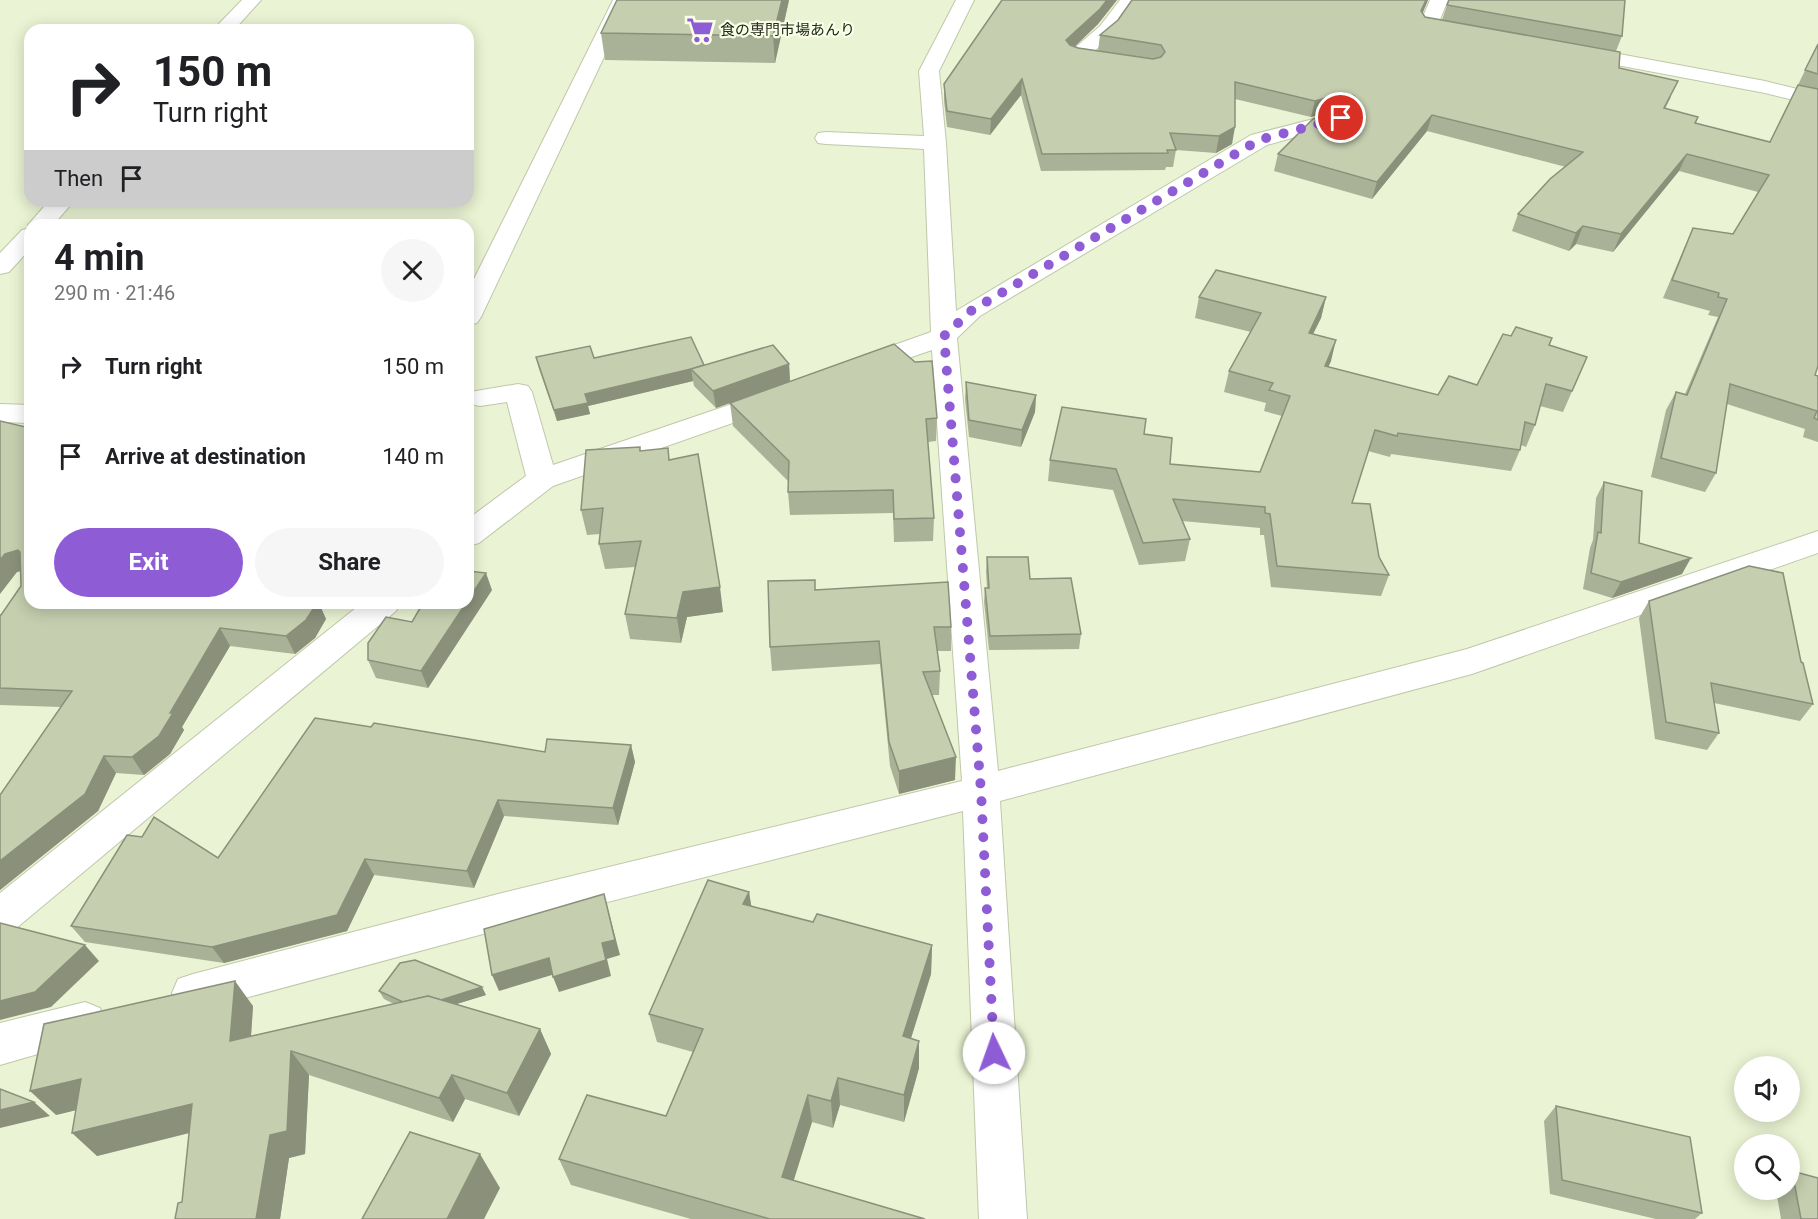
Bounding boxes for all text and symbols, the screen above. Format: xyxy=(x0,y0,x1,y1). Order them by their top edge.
supermarket icon: 食の専門市場あんり xyxy=(685,15,715,45)
place label: 食の専門市場あんり xyxy=(720,21,855,39)
text: 150 m xyxy=(153,47,272,96)
icon: right xyxy=(54,48,132,126)
pin xyxy=(1315,92,1366,143)
text: Turn right xyxy=(153,97,268,129)
icon: arrive xyxy=(1324,101,1357,134)
icon: arrive xyxy=(115,162,148,195)
text: Then xyxy=(54,166,103,191)
text: 4 min xyxy=(54,237,145,279)
button: close xyxy=(381,239,444,302)
text: 290 m · 21:46 xyxy=(54,281,175,305)
icon: right xyxy=(54,350,87,383)
text: Turn right xyxy=(105,354,202,379)
text: 150 m xyxy=(382,354,444,379)
icon: arrive xyxy=(54,440,87,473)
text: Arrive at destination xyxy=(105,444,306,469)
text: 140 m xyxy=(382,444,444,469)
button: Exit xyxy=(54,528,243,597)
button: Share xyxy=(255,528,444,597)
position arrow xyxy=(962,1021,1026,1085)
map controls xyxy=(1734,1056,1800,1200)
button: sound xyxy=(1734,1056,1800,1122)
button: search xyxy=(1734,1134,1800,1200)

